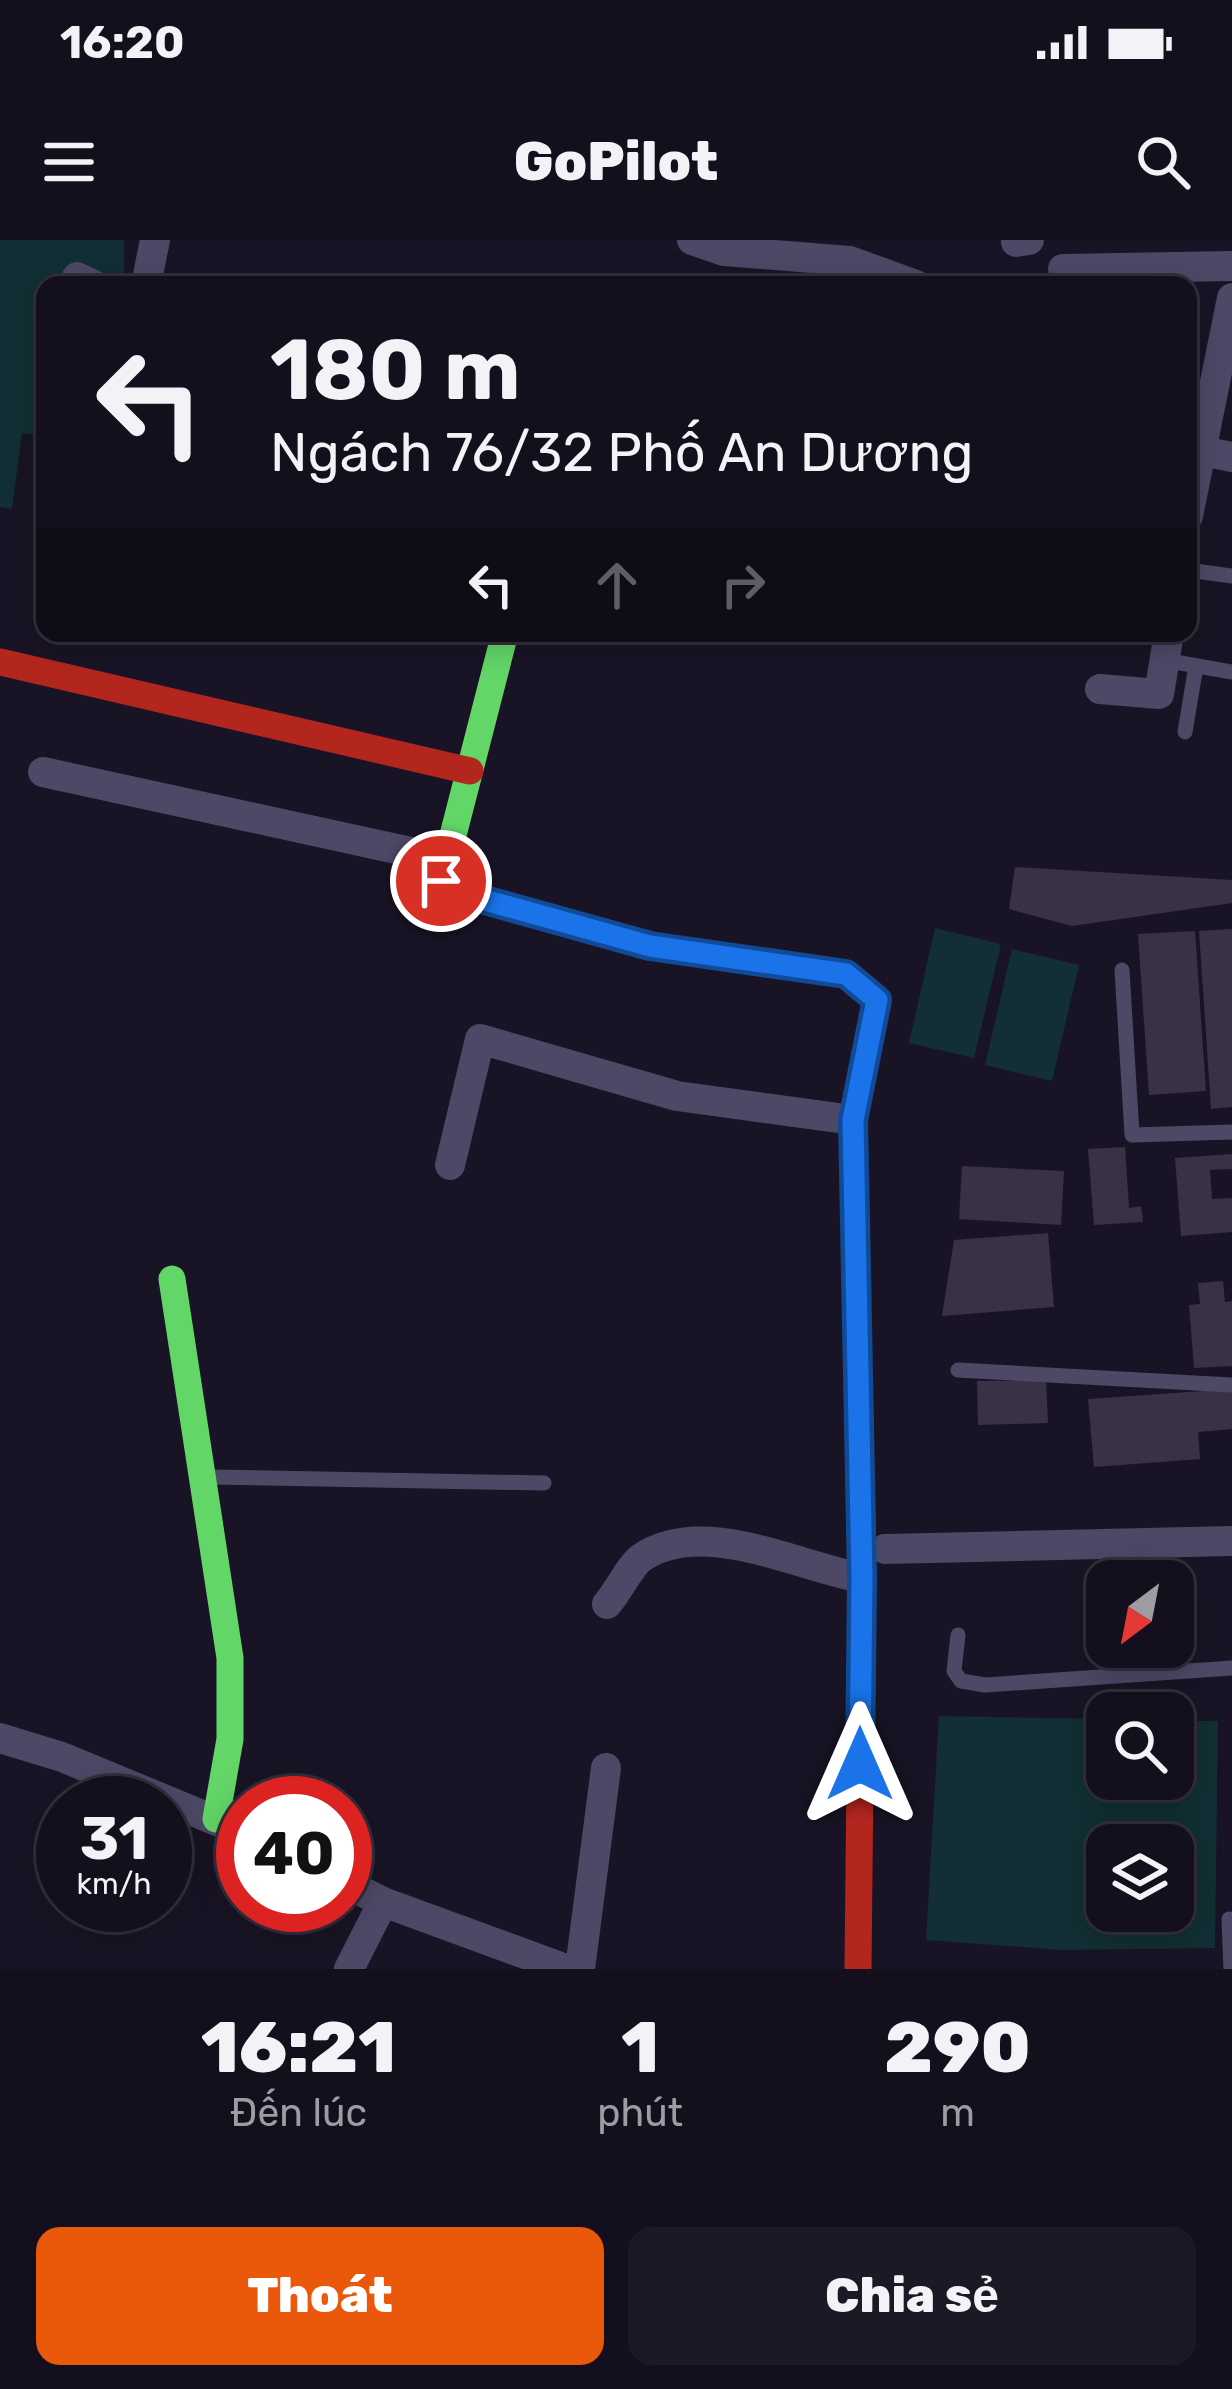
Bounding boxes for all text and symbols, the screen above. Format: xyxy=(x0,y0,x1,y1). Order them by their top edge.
text: 16:20 xyxy=(60,16,185,69)
icon: menu xyxy=(36,129,102,195)
icon: search xyxy=(1130,129,1196,195)
text: GoPilot xyxy=(514,130,718,194)
text: 180 m xyxy=(270,320,521,420)
icon: left xyxy=(72,324,228,480)
text: Ngách 76/32 Phố An Dương xyxy=(270,421,974,485)
icon: left xyxy=(458,552,524,618)
icon: ahead xyxy=(584,552,650,618)
icon: right xyxy=(710,552,776,618)
pin xyxy=(390,830,492,932)
icon: arrive xyxy=(408,848,474,914)
north arrow xyxy=(1086,1560,1194,1668)
map controls xyxy=(1086,1560,1194,1932)
button: search xyxy=(1086,1692,1194,1800)
position arrow xyxy=(797,1701,923,1827)
speed limit sign: 40 xyxy=(216,1776,372,1932)
text: 31 xyxy=(80,1803,148,1874)
button: layers xyxy=(1086,1824,1194,1932)
text: km/h xyxy=(77,1866,151,1902)
text: 16:21 xyxy=(201,2005,396,2090)
text: 1 xyxy=(621,2005,659,2090)
text: 290 xyxy=(884,2005,1031,2090)
text: Đến lúc xyxy=(230,2090,367,2136)
text: phút xyxy=(597,2090,683,2136)
text: m xyxy=(940,2090,975,2136)
button: Thoát xyxy=(36,2227,604,2365)
button: Chia sẻ xyxy=(628,2227,1196,2365)

